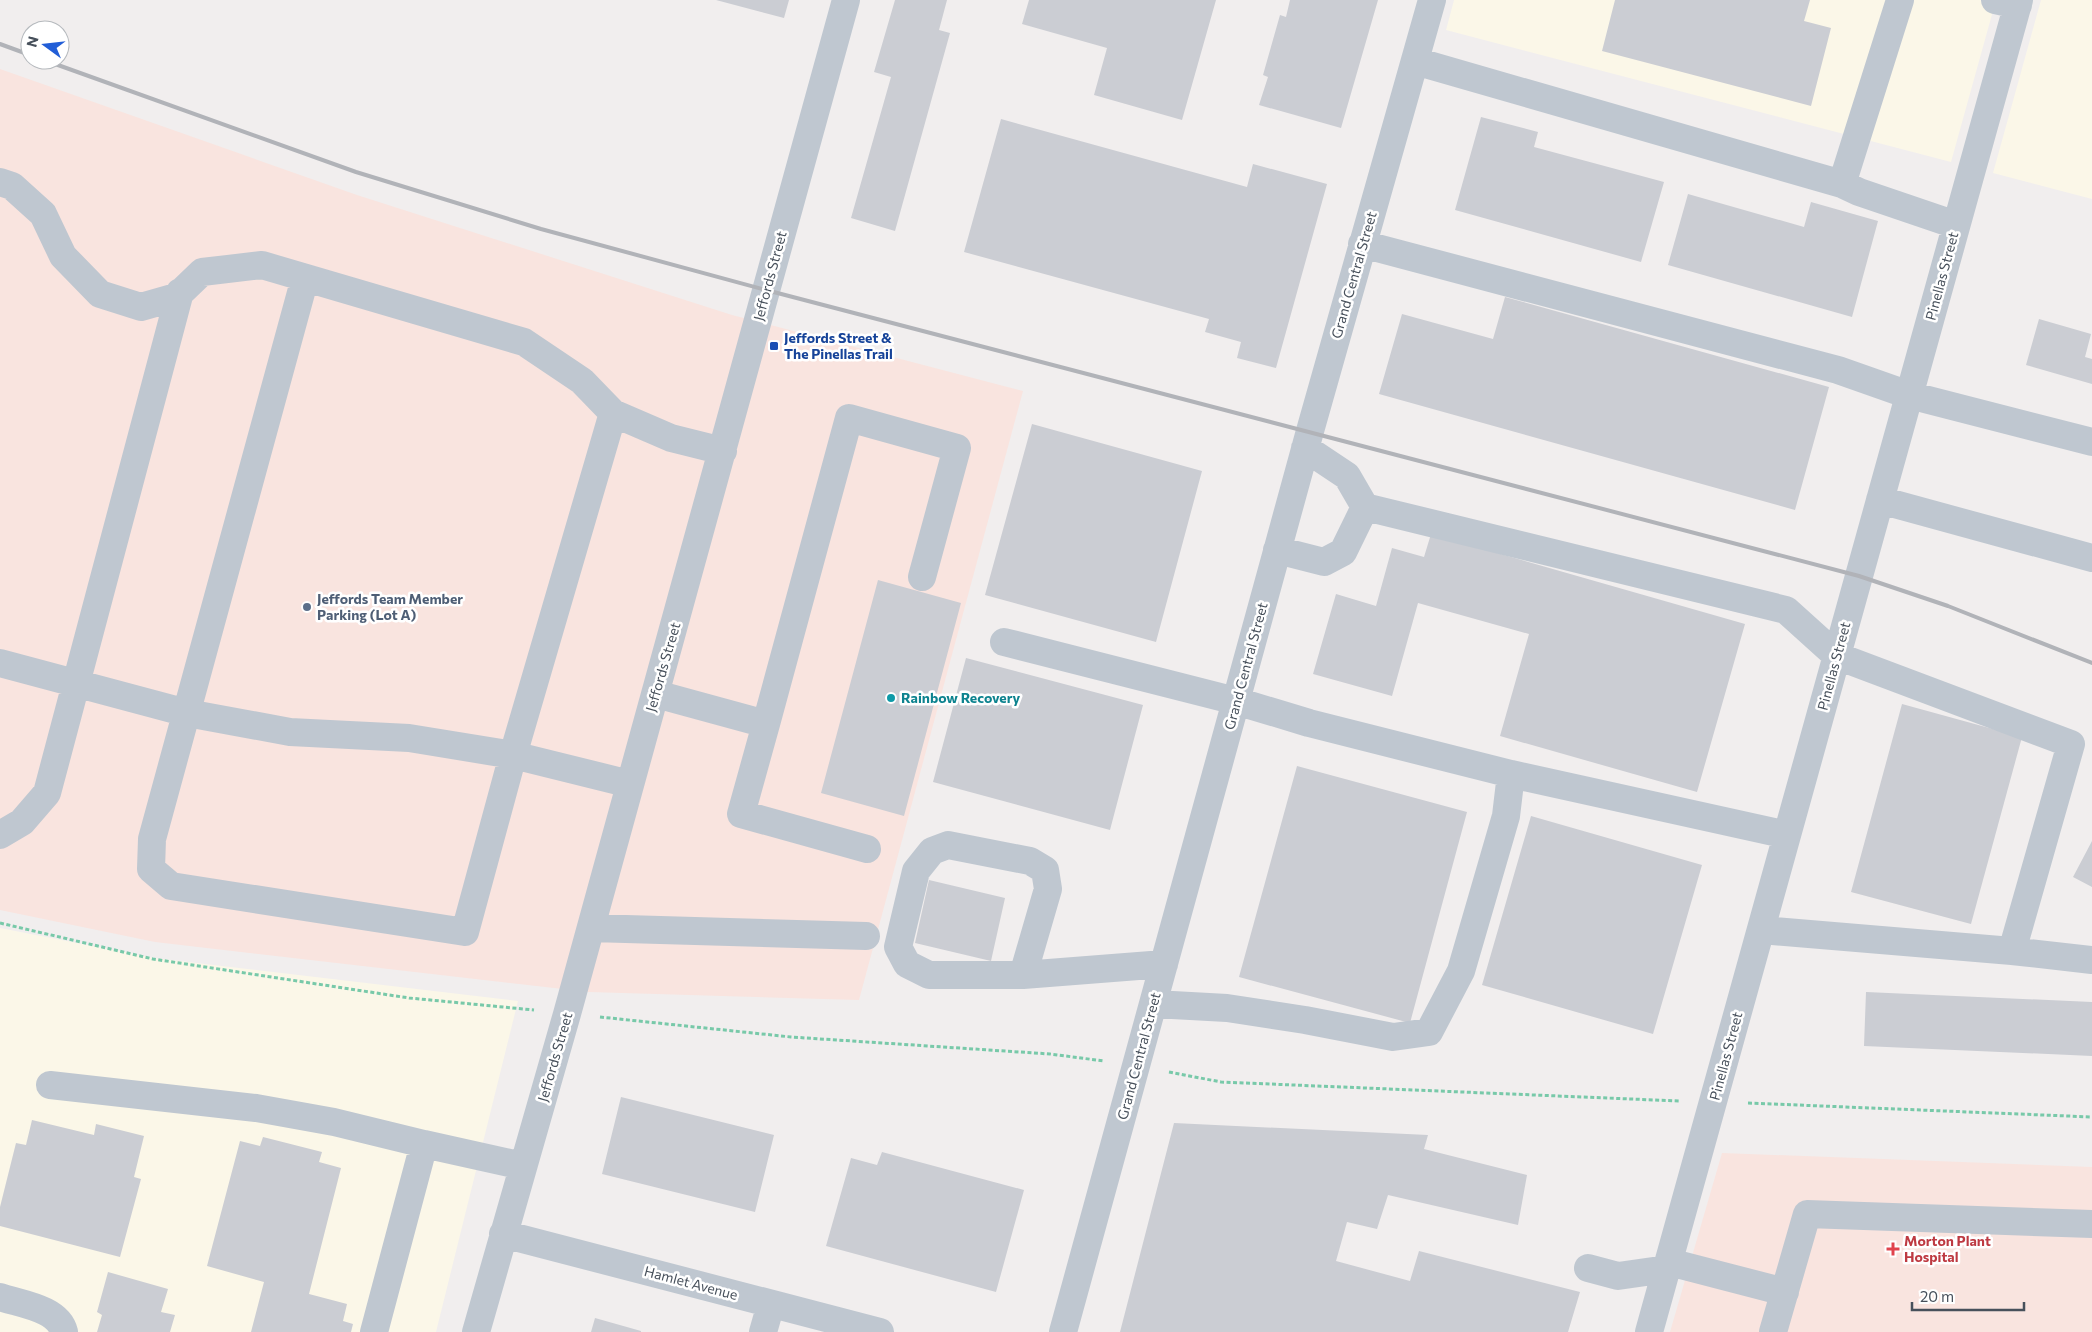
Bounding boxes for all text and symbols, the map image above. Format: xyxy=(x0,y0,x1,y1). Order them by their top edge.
north arrow xyxy=(20,20,70,70)
text: N xyxy=(22,34,42,49)
street label: Grand Central Street xyxy=(1327,209,1380,340)
street label: Jeffords Street xyxy=(749,229,790,323)
street label: Pinellas Street xyxy=(1922,230,1962,322)
place label: Jeffords Street & The Pinellas Trail xyxy=(784,329,893,362)
marker: Jeffords Street & The Pinellas Trail xyxy=(768,340,780,352)
place label: Jeffords Team Member Parking (Lot A) xyxy=(317,590,463,623)
street label: Grand Central Street xyxy=(1220,600,1271,731)
marker: Jeffords Team Member Parking (Lot A) xyxy=(301,601,313,613)
street label: Jeffords Street xyxy=(642,620,683,714)
street label: Pinellas Street xyxy=(1814,620,1854,712)
place label: Rainbow Recovery xyxy=(901,689,1020,706)
marker: Rainbow Recovery xyxy=(885,692,897,704)
street label: Grand Central Street xyxy=(1113,990,1164,1121)
street label: Jeffords Street xyxy=(534,1010,575,1104)
street label: Pinellas Street xyxy=(1706,1010,1746,1102)
place label: Morton Plant Hospital xyxy=(1904,1232,1991,1265)
marker: Morton Plant Hospital xyxy=(1886,1242,1900,1256)
street label: Hamlet Avenue xyxy=(643,1262,740,1303)
scale bar xyxy=(1912,1280,2024,1312)
text: 20 m xyxy=(1920,1287,1954,1305)

